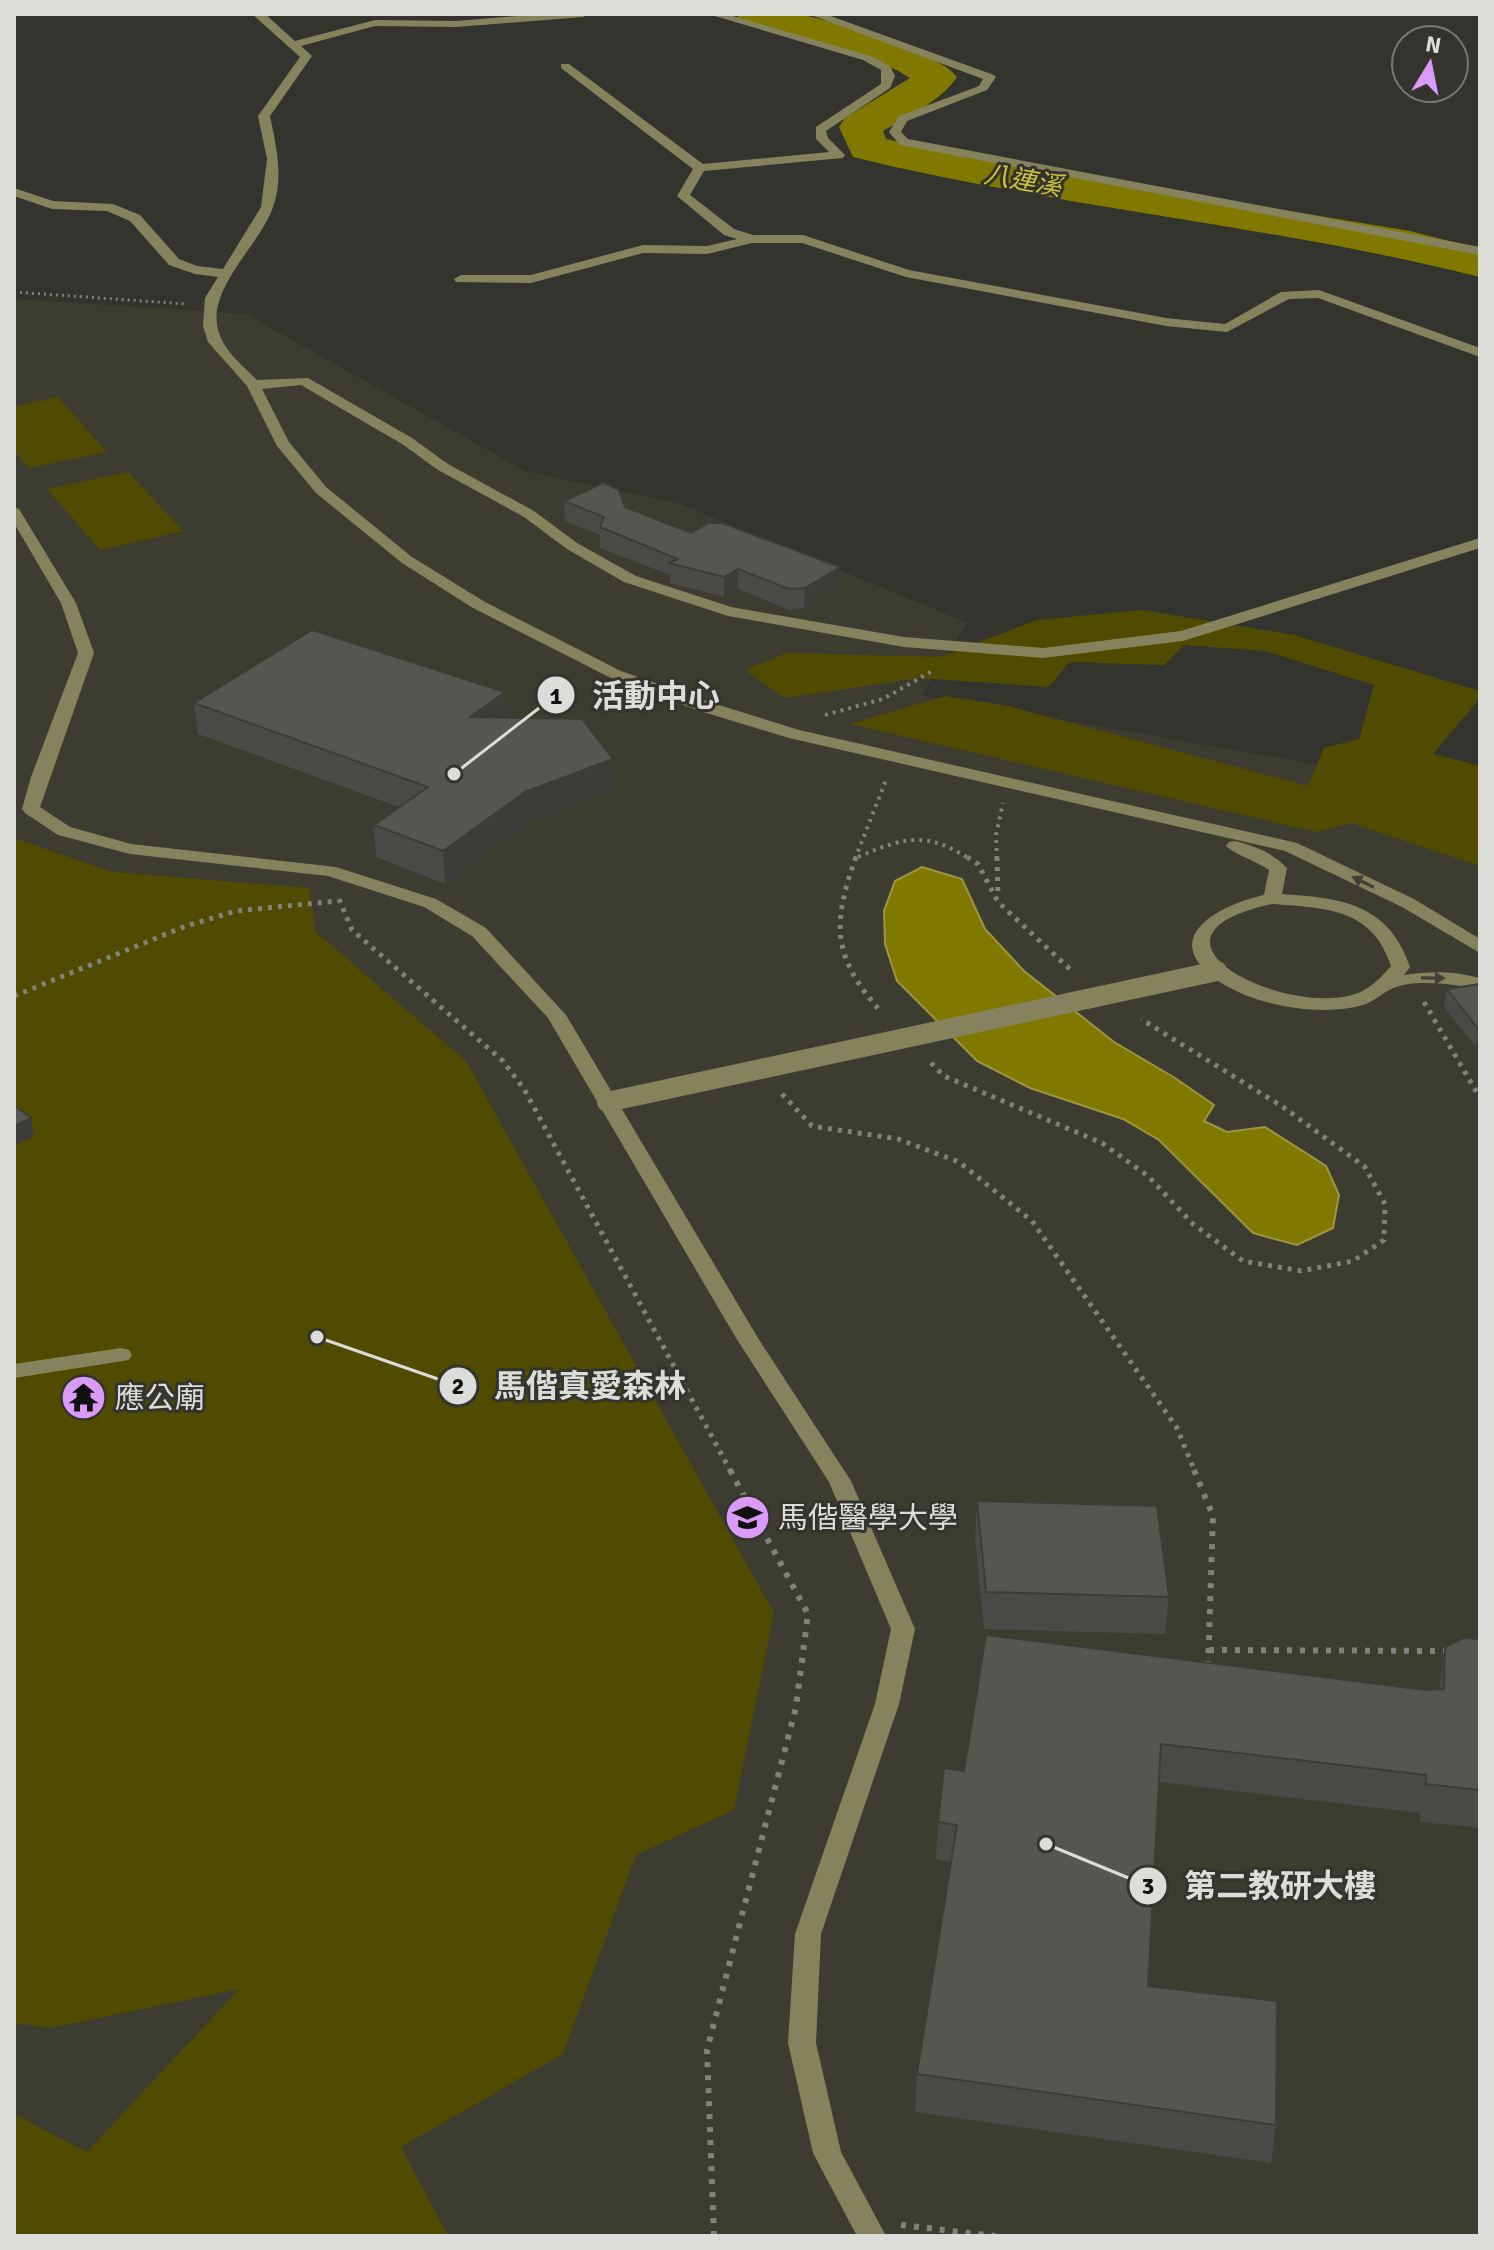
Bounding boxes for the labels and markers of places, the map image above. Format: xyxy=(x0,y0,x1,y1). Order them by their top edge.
callout: 活動中心 xyxy=(536,667,736,723)
callout: 馬偕真愛森林 xyxy=(438,1358,702,1414)
temple icon: 應公廟 xyxy=(60,1374,108,1422)
place label: 應公廟 xyxy=(115,1380,205,1417)
school or university icon: 馬偕醫學大學 xyxy=(723,1494,771,1542)
place label: 馬偕醫學大學 xyxy=(778,1500,958,1537)
callout: 第二教研大樓 xyxy=(1128,1858,1392,1914)

